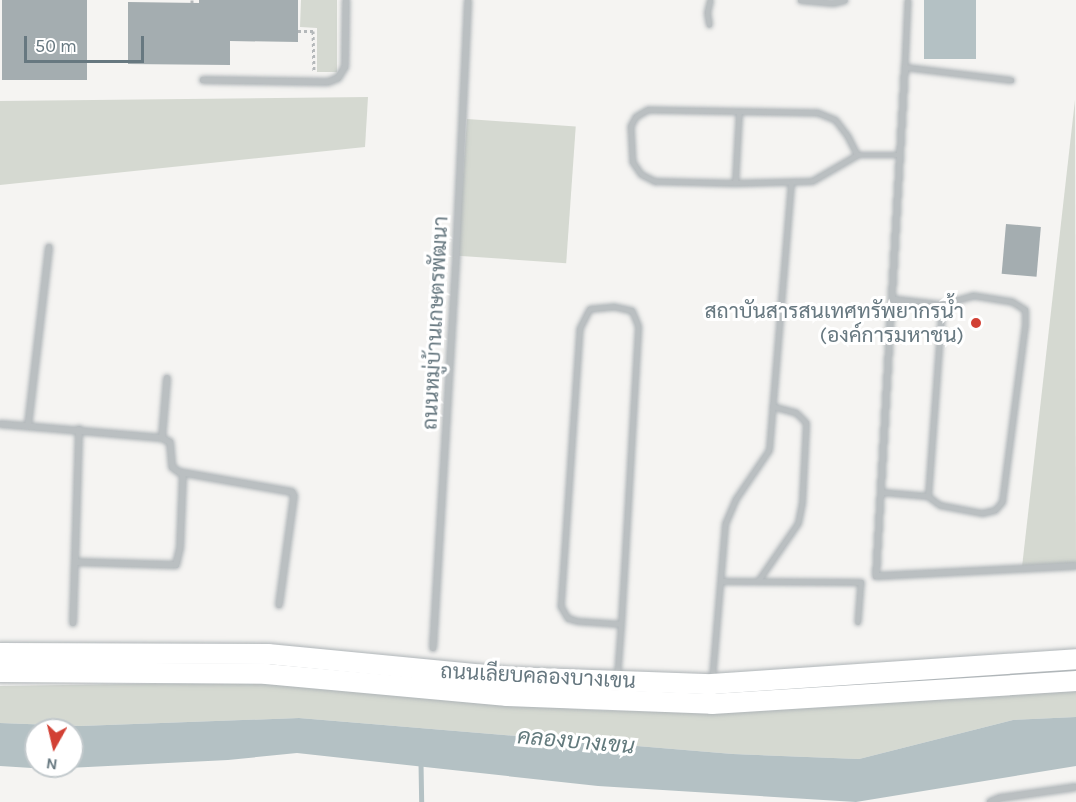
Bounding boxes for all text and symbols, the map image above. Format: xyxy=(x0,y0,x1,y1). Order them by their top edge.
scale bar xyxy=(27,24,147,62)
text: 50 m xyxy=(35,35,77,57)
street label: ถนนหมู่บ้านเกษตรพัฒนา xyxy=(417,215,453,431)
place label: สถาบันสารสนเทศทรัพยากรน้ำ (องค์การมหาชน) xyxy=(704,298,964,348)
marker: สถาบันสารสนเทศทรัพยากรน้ำ (องค์การมหาชน) xyxy=(969,316,983,330)
street label: ถนนเลียบคลองบางเขน xyxy=(440,658,636,694)
north arrow xyxy=(24,718,84,778)
water label: คลองบางเขน xyxy=(516,724,636,760)
text: N xyxy=(45,754,59,775)

